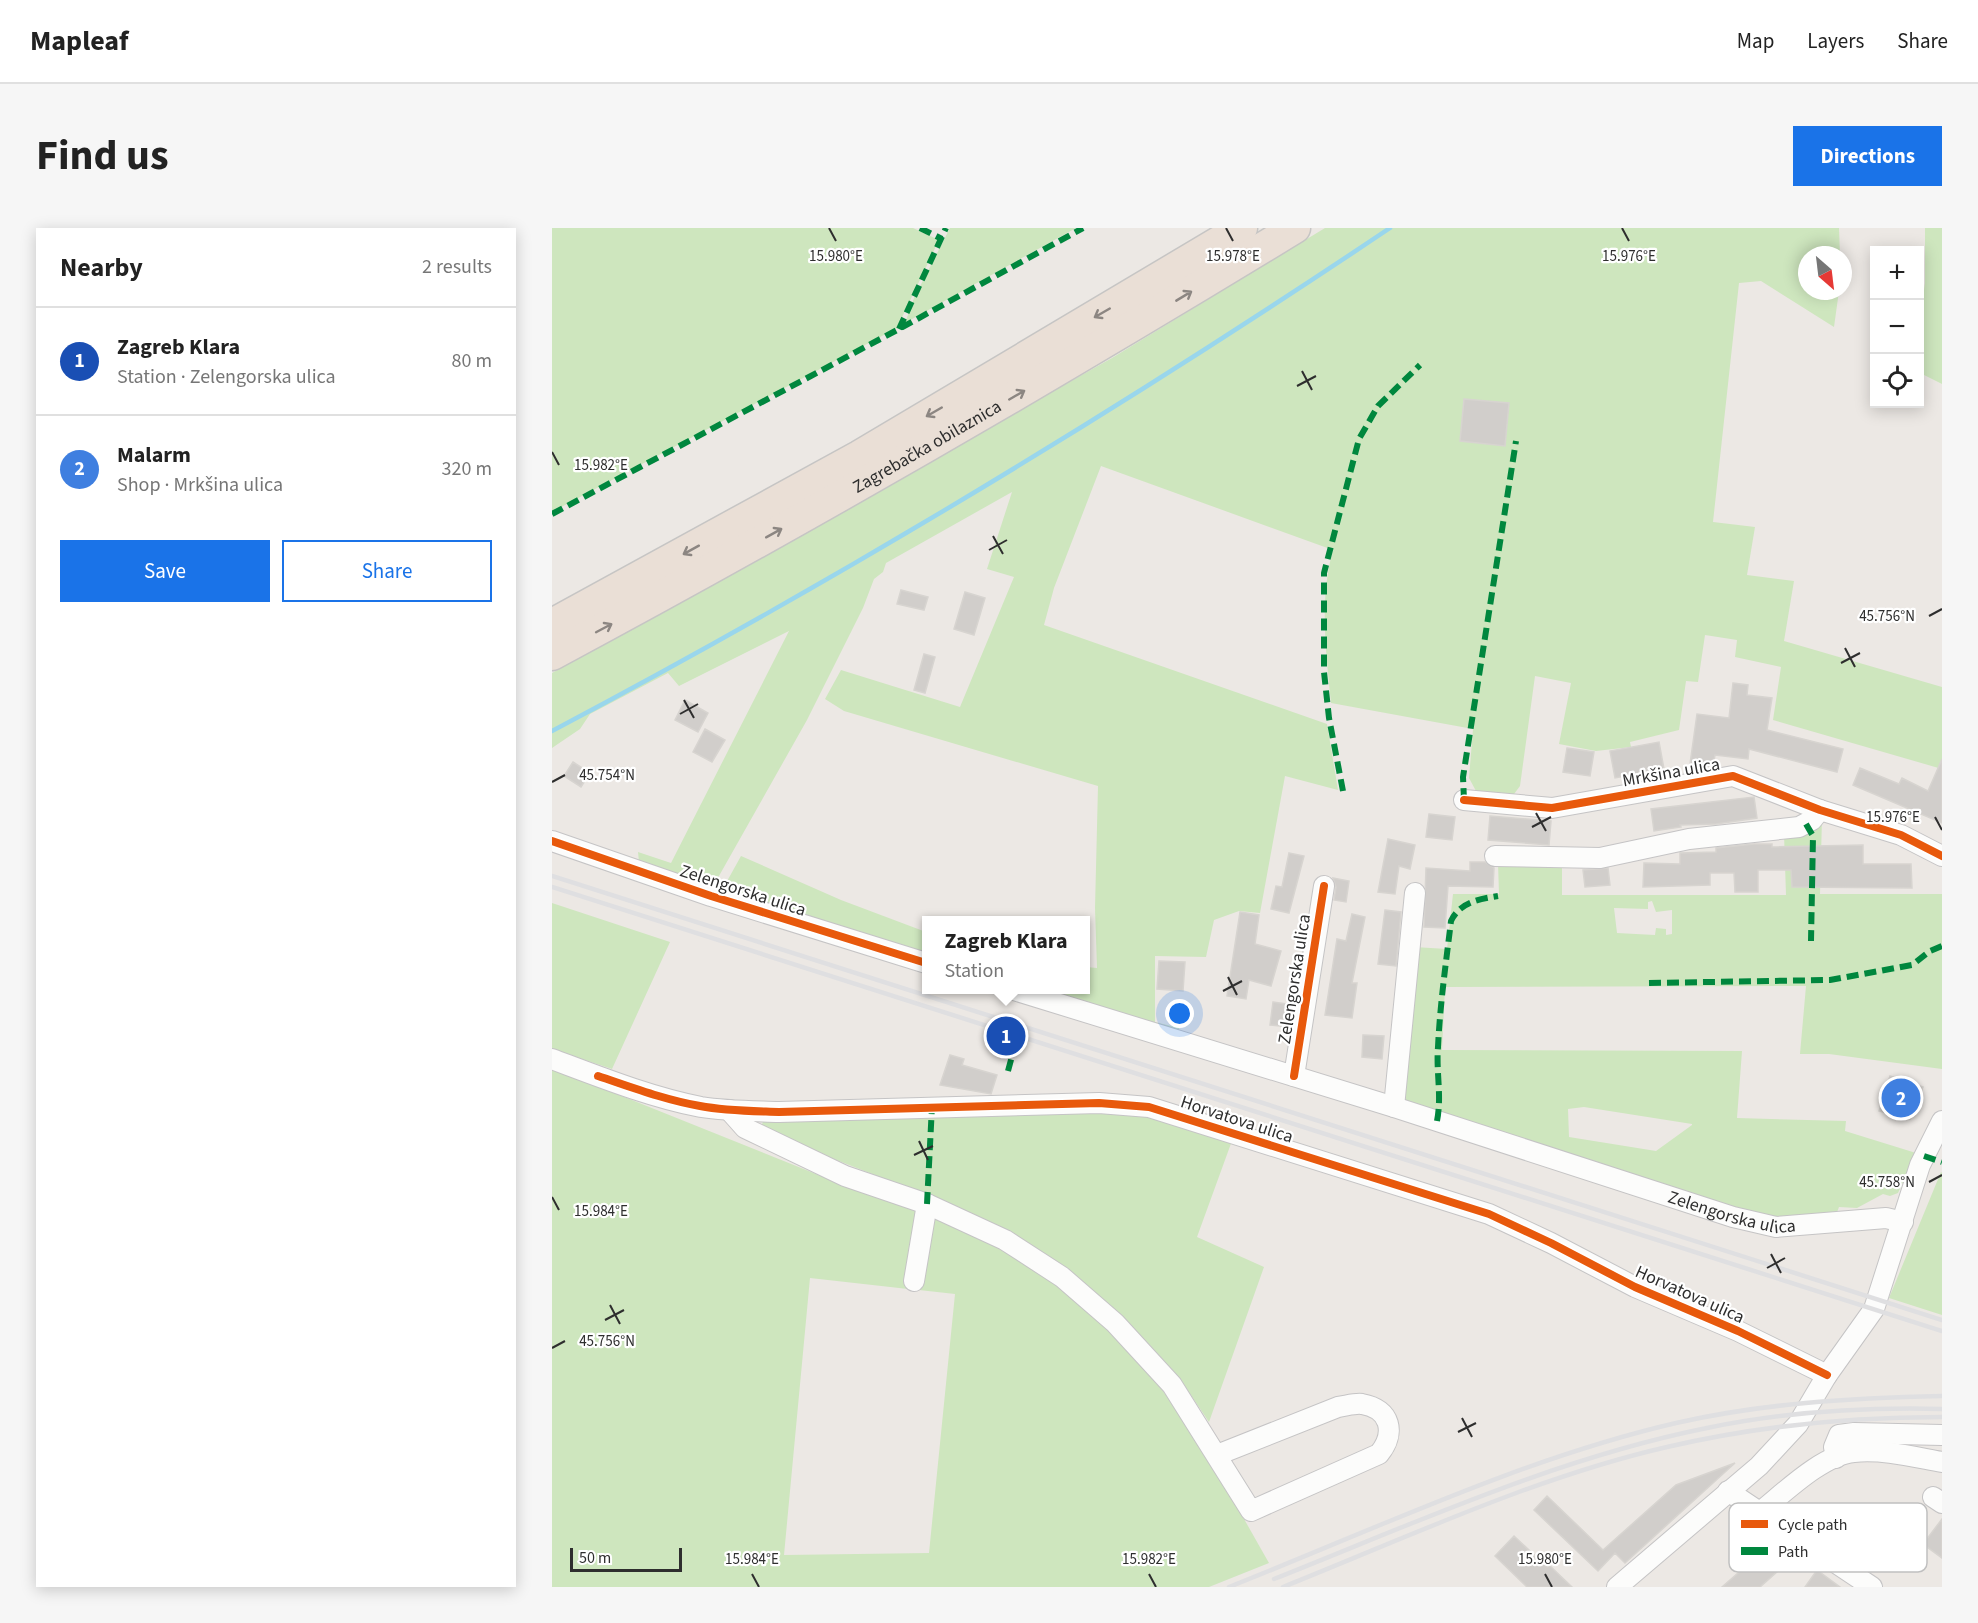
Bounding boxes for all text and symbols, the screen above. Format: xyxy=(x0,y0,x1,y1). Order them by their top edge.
text: Mapleaf xyxy=(30,21,129,61)
text: Map xyxy=(1737,26,1774,56)
text: Layers xyxy=(1807,26,1864,56)
text: Share xyxy=(1897,26,1948,56)
text: Find us xyxy=(36,126,169,186)
button: Directions xyxy=(1793,126,1942,186)
text: 15.980°E xyxy=(809,246,863,267)
text: 15.978°E xyxy=(1206,246,1260,267)
text: 15.976°E xyxy=(1602,246,1656,267)
north arrow xyxy=(1798,246,1852,300)
map controls xyxy=(1870,246,1924,408)
button: + xyxy=(1870,246,1924,300)
text: Nearby xyxy=(60,249,143,286)
text: 2 results xyxy=(422,253,492,281)
one-way arrow xyxy=(1175,289,1192,301)
button: − xyxy=(1870,300,1924,354)
one-way arrow xyxy=(1094,307,1111,319)
text: Zagreb Klara xyxy=(117,331,240,363)
text: 1 xyxy=(74,347,85,375)
text: 80 m xyxy=(452,347,492,375)
button: locate xyxy=(1870,354,1924,408)
text: Station · Zelengorska ulica xyxy=(117,363,336,391)
one-way arrow xyxy=(1008,389,1025,401)
street label: Zagrebačka obilaznica xyxy=(848,394,1006,500)
one-way arrow xyxy=(926,406,943,418)
text: Malarm xyxy=(117,439,191,471)
text: 2 xyxy=(74,455,85,483)
text: 320 m xyxy=(442,455,492,483)
text: 15.982°E xyxy=(574,455,628,476)
text: Shop · Mrkšina ulica xyxy=(117,471,283,499)
one-way arrow xyxy=(765,527,782,539)
button: Save xyxy=(60,540,270,602)
button: Share xyxy=(282,540,492,602)
one-way arrow xyxy=(683,544,700,556)
text: 45.756°N xyxy=(1859,606,1915,627)
one-way arrow xyxy=(594,621,612,633)
street label: Mrkšina ulica xyxy=(1620,752,1722,793)
text: 45.754°N xyxy=(579,765,635,786)
text: 15.976°E xyxy=(1866,807,1920,828)
street label: Zelengorska ulica xyxy=(677,858,809,923)
street label: Zelengorska ulica xyxy=(1272,912,1317,1046)
popup xyxy=(922,916,1090,994)
text: Zagreb Klara xyxy=(944,925,1068,957)
text: Station xyxy=(944,957,1004,985)
your location xyxy=(1165,999,1194,1028)
pin: 1 xyxy=(986,1014,1026,1058)
pin: 2 xyxy=(1882,1076,1920,1120)
street label: Horvatova ulica xyxy=(1177,1089,1296,1149)
text: 45.758°N xyxy=(1859,1172,1915,1193)
street label: Zelengorska ulica xyxy=(1665,1185,1797,1240)
text: 15.984°E xyxy=(574,1201,628,1222)
street label: Horvatova ulica xyxy=(1631,1259,1748,1330)
text: 45.756°N xyxy=(579,1331,635,1352)
legend xyxy=(1729,1503,1927,1572)
text: Cycle path xyxy=(1778,1514,1847,1536)
text: Path xyxy=(1778,1541,1808,1563)
scale bar xyxy=(570,1545,682,1572)
text: 50 m xyxy=(579,1547,611,1569)
text: 15.984°E xyxy=(725,1549,779,1570)
text: 15.982°E xyxy=(1122,1549,1176,1570)
text: 15.980°E xyxy=(1518,1549,1572,1570)

